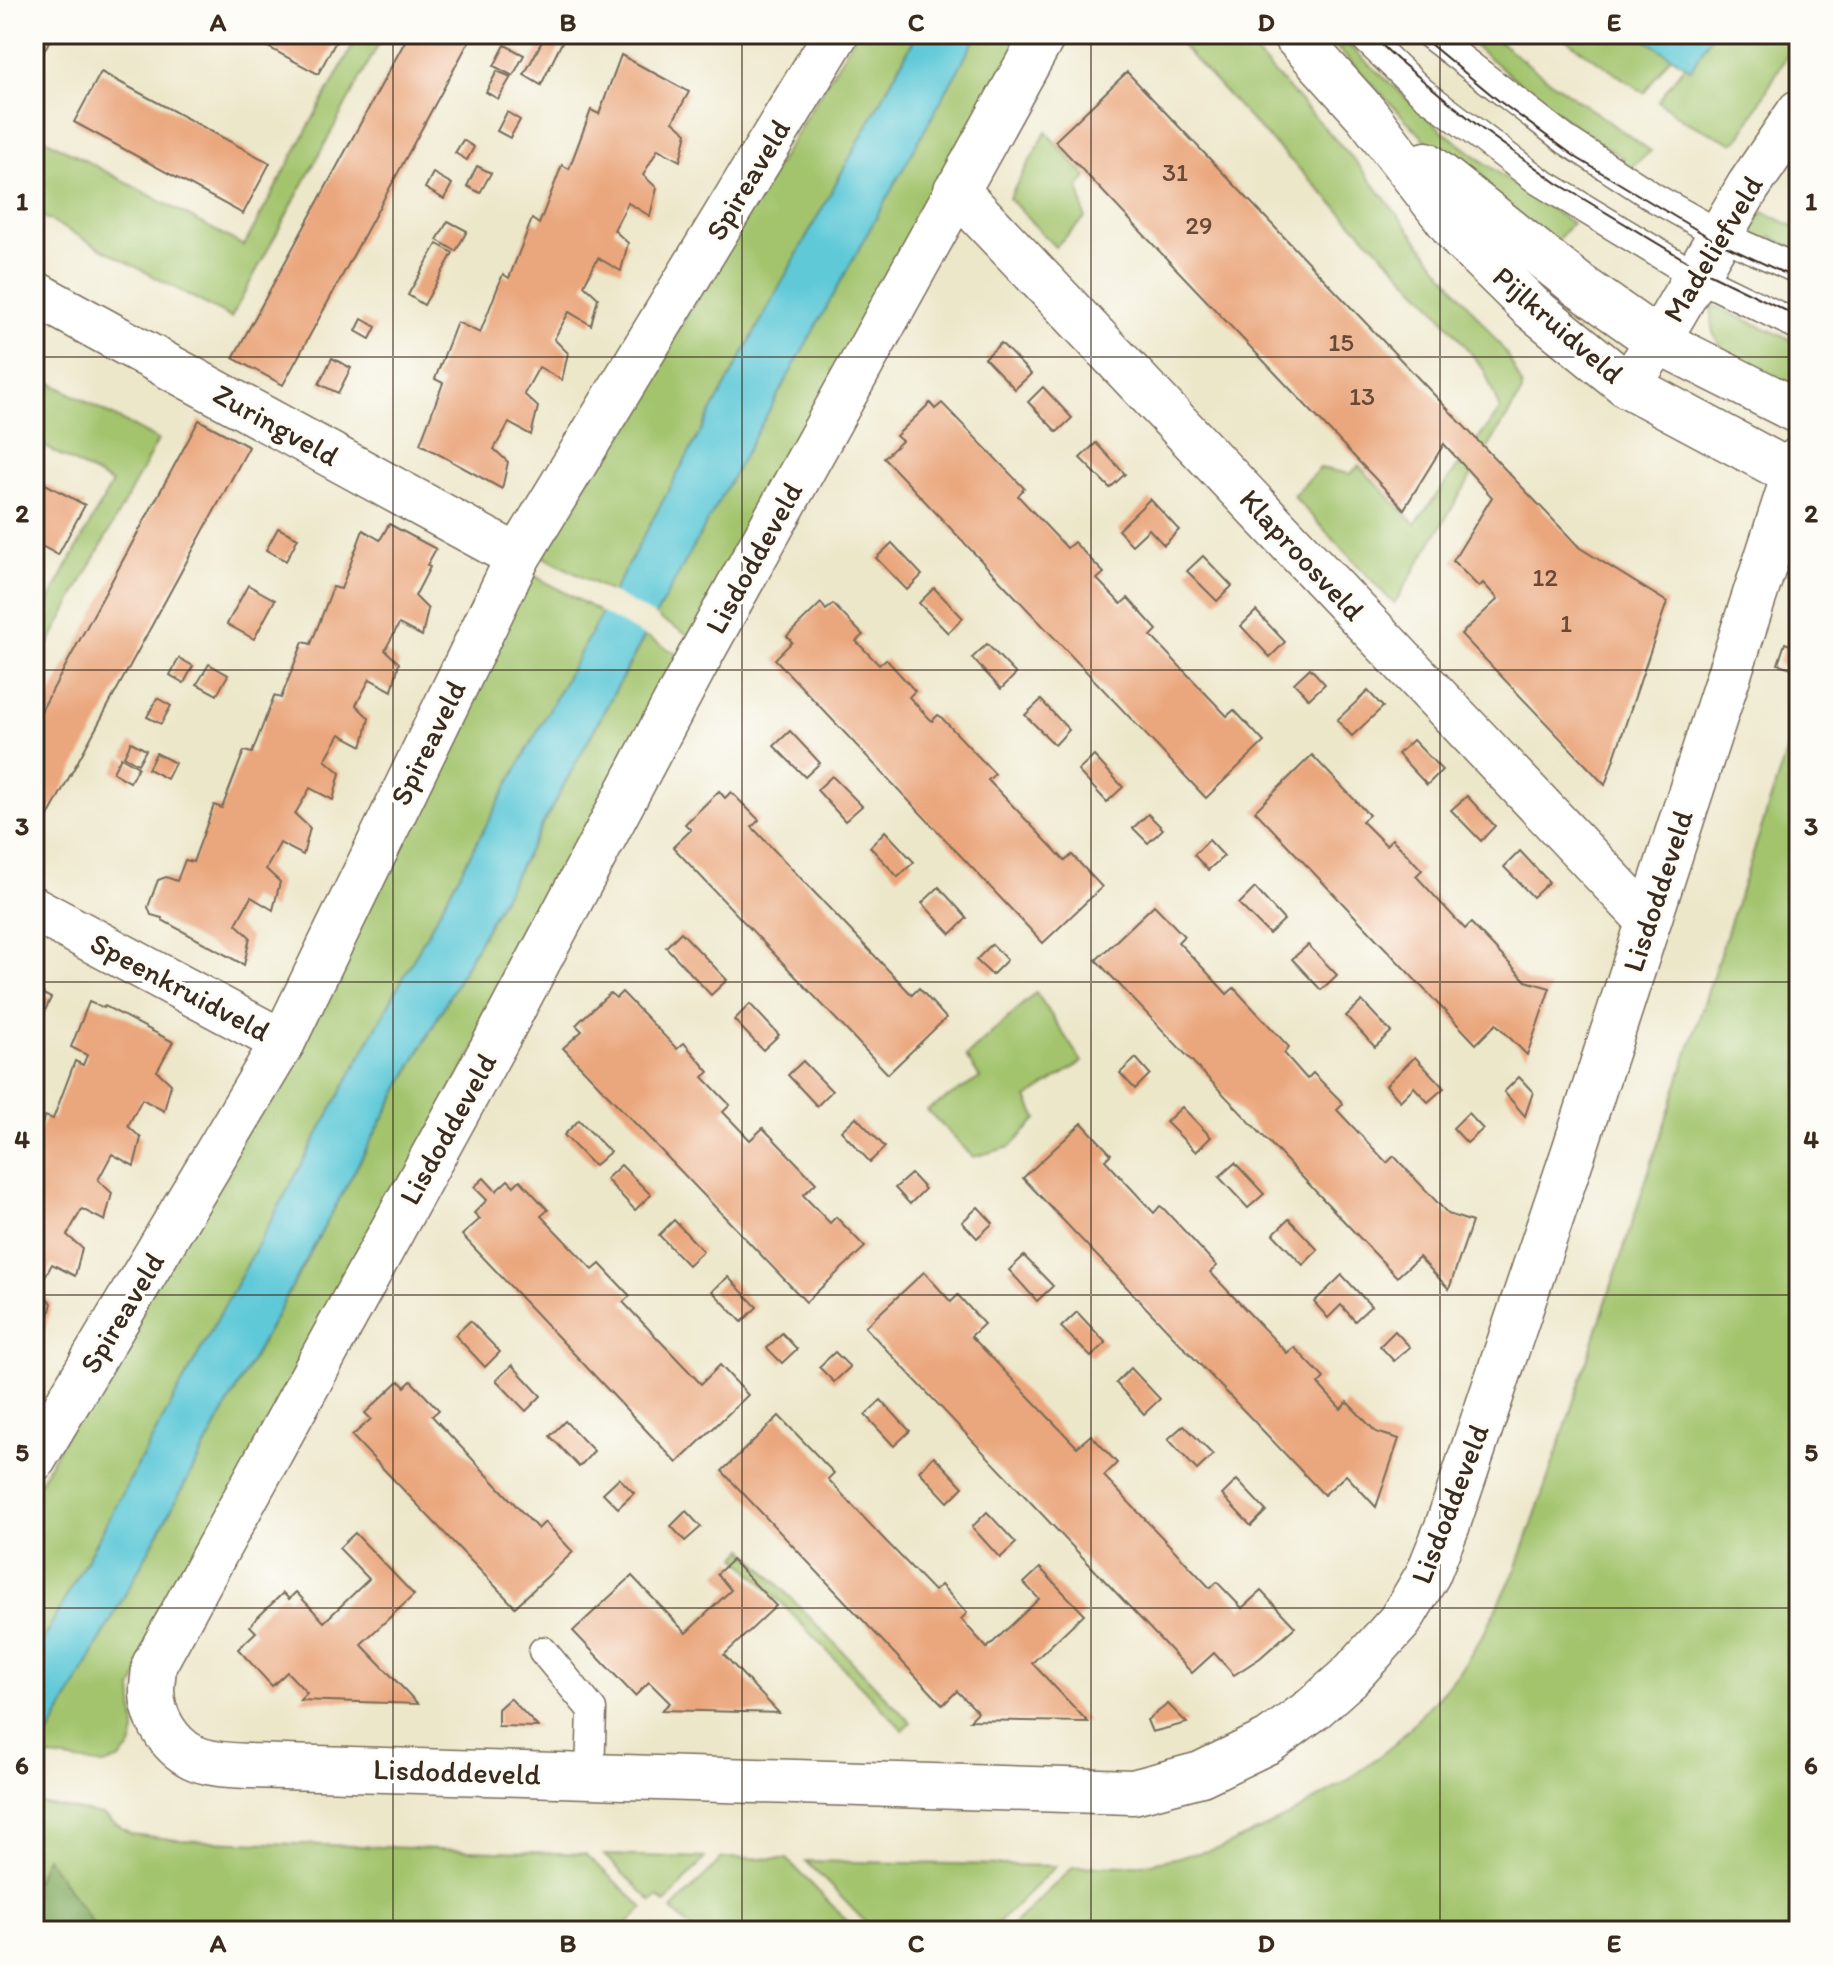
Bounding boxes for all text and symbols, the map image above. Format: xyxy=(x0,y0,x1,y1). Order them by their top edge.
text: A xyxy=(209,6,227,38)
text: B xyxy=(560,6,577,38)
text: C xyxy=(908,6,925,38)
text: D xyxy=(1257,6,1275,38)
text: E xyxy=(1607,6,1621,38)
street label: Spireaveld xyxy=(697,113,798,247)
house number: 31 xyxy=(1162,156,1188,188)
street label: Madeliefveld xyxy=(1654,169,1771,329)
text: 1 xyxy=(16,185,28,217)
text: 1 xyxy=(1805,185,1817,217)
house number: 29 xyxy=(1185,209,1213,241)
street label: Pijlkruidveld xyxy=(1485,258,1631,391)
house number: 15 xyxy=(1328,326,1354,358)
street label: Zuringveld xyxy=(207,375,345,474)
house number: 13 xyxy=(1349,380,1375,412)
street label: Lisdoddeveld xyxy=(697,475,811,640)
street label: Klaproosveld xyxy=(1232,481,1373,629)
text: 2 xyxy=(15,497,29,529)
text: 2 xyxy=(1804,497,1818,529)
house number: 12 xyxy=(1532,561,1558,593)
house number: 1 xyxy=(1560,607,1572,639)
street label: Spireaveld xyxy=(381,674,474,811)
street label: Lisdoddeveld xyxy=(1614,805,1701,976)
text: 3 xyxy=(15,810,29,842)
text: 3 xyxy=(1804,810,1818,842)
street label: Speenkruidveld xyxy=(84,924,276,1049)
street label: Lisdoddeveld xyxy=(391,1046,505,1211)
text: 4 xyxy=(14,1123,30,1155)
text: 4 xyxy=(1803,1123,1819,1155)
street label: Spireaveld xyxy=(71,1246,172,1380)
street label: Lisdoddeveld xyxy=(1402,1418,1497,1589)
text: 5 xyxy=(15,1436,29,1468)
text: 5 xyxy=(1804,1436,1818,1468)
text: 6 xyxy=(15,1749,29,1781)
text: 6 xyxy=(1804,1749,1818,1781)
street label: Lisdoddeveld xyxy=(372,1750,542,1793)
text: A xyxy=(209,1927,227,1959)
text: B xyxy=(560,1927,577,1959)
text: C xyxy=(908,1927,925,1959)
text: D xyxy=(1257,1927,1275,1959)
text: E xyxy=(1607,1927,1621,1959)

